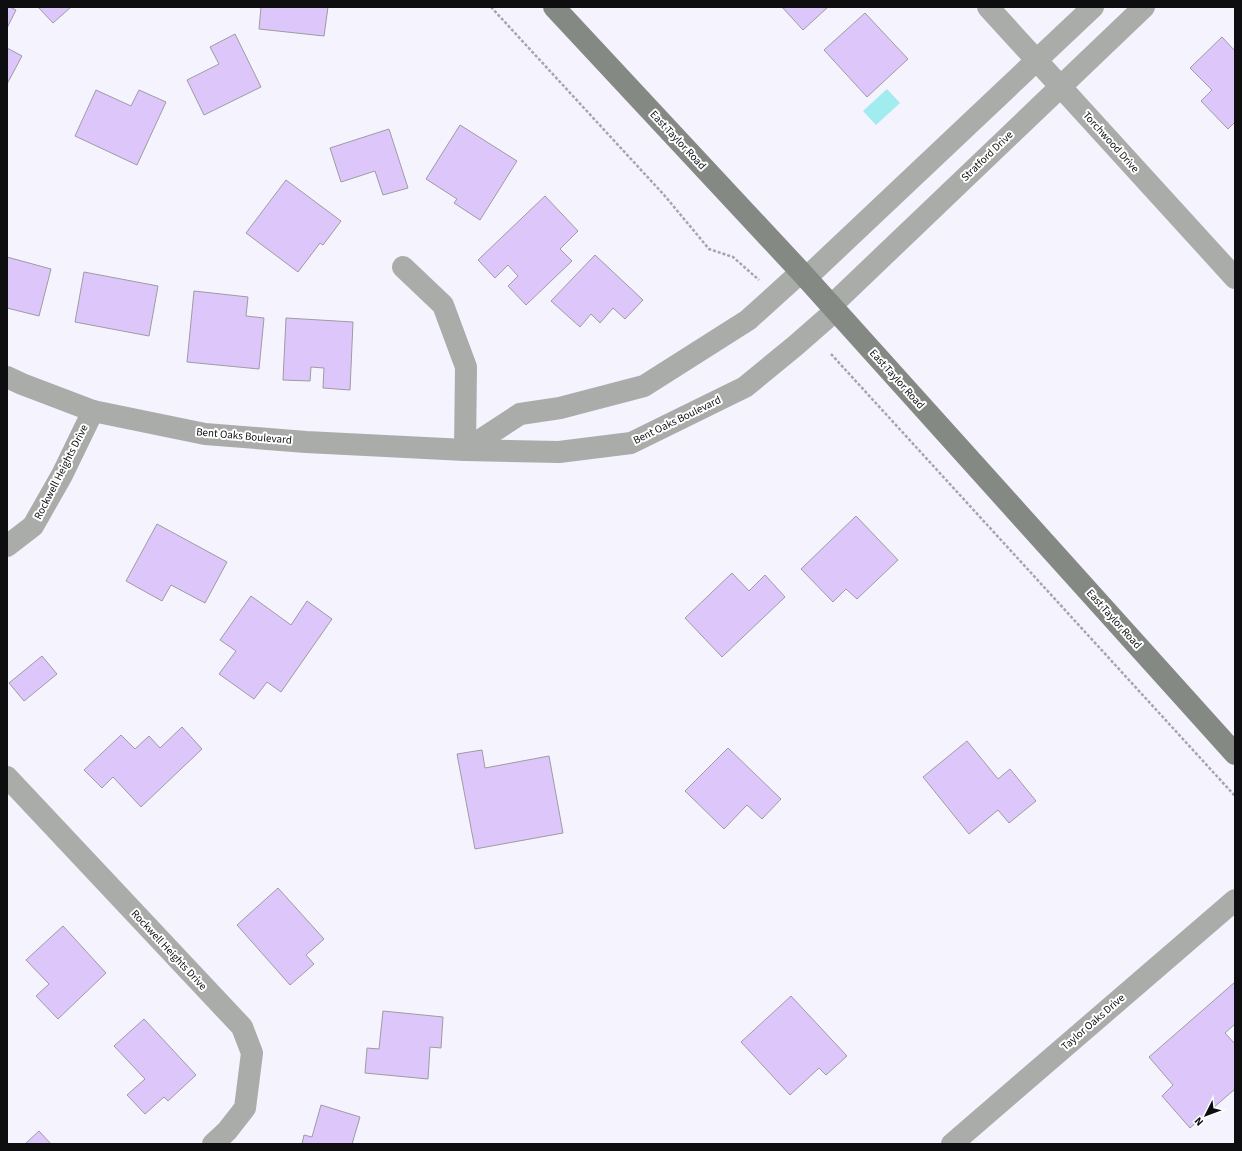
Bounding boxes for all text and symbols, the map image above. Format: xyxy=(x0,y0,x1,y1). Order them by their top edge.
street label: East Taylor Road xyxy=(647,107,709,173)
street label: Torchwood Drive xyxy=(1079,108,1143,176)
street label: Stratford Drive xyxy=(958,127,1017,185)
street label: East Taylor Road xyxy=(866,346,928,412)
street label: Bent Oaks Boulevard xyxy=(631,392,723,448)
street label: Rockwell Heights Drive xyxy=(31,421,92,522)
street label: Bent Oaks Boulevard xyxy=(196,424,292,448)
street label: East Taylor Road xyxy=(1083,586,1145,652)
street label: Rockwell Heights Drive xyxy=(128,907,211,994)
street label: Taylor Oaks Drive xyxy=(1058,990,1128,1054)
north arrow xyxy=(1186,1095,1226,1135)
text: N xyxy=(1191,1114,1207,1129)

